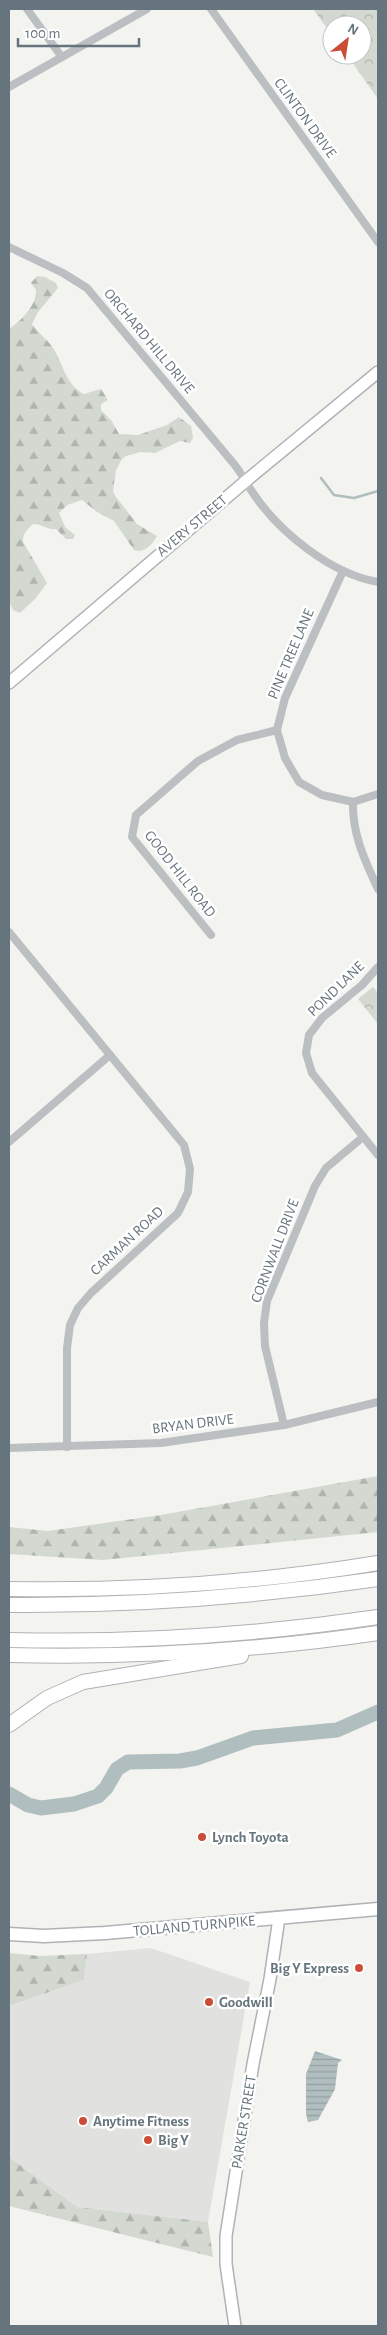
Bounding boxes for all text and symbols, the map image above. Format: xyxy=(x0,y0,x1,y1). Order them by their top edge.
scale bar xyxy=(18,15,139,47)
north arrow xyxy=(322,15,372,65)
text: N xyxy=(345,21,361,38)
text: 100 m xyxy=(25,26,60,41)
street label: CLINTON DRIVE xyxy=(271,75,339,161)
street label: ORCHARD HILL DRIVE xyxy=(101,286,197,396)
street label: AVERY STREET xyxy=(154,492,231,560)
street label: PINE TREE LANE xyxy=(265,607,317,701)
street label: GOOD HILL ROAD xyxy=(142,828,219,920)
street label: POND LANE xyxy=(305,959,367,1019)
street label: CORNWALL DRIVE xyxy=(248,1197,302,1305)
street label: CARMAN ROAD xyxy=(88,1203,167,1278)
street label: BRYAN DRIVE xyxy=(151,1412,235,1436)
place label: Lynch Toyota xyxy=(212,1830,289,1845)
marker: Lynch Toyota xyxy=(196,1831,208,1843)
street label: TOLLAND TURNPIKE xyxy=(132,1913,256,1939)
place label: Big Y Express xyxy=(270,1961,349,1976)
marker: Big Y Express xyxy=(353,1962,365,1974)
place label: Goodwill xyxy=(219,1995,273,2010)
marker: Goodwill xyxy=(203,1996,215,2008)
street label: PARKER STREET xyxy=(229,2073,259,2170)
place label: Anytime Fitness xyxy=(93,2114,189,2129)
marker: Anytime Fitness xyxy=(77,2115,89,2127)
place label: Big Y xyxy=(158,2133,189,2148)
marker: Big Y xyxy=(142,2134,154,2146)

